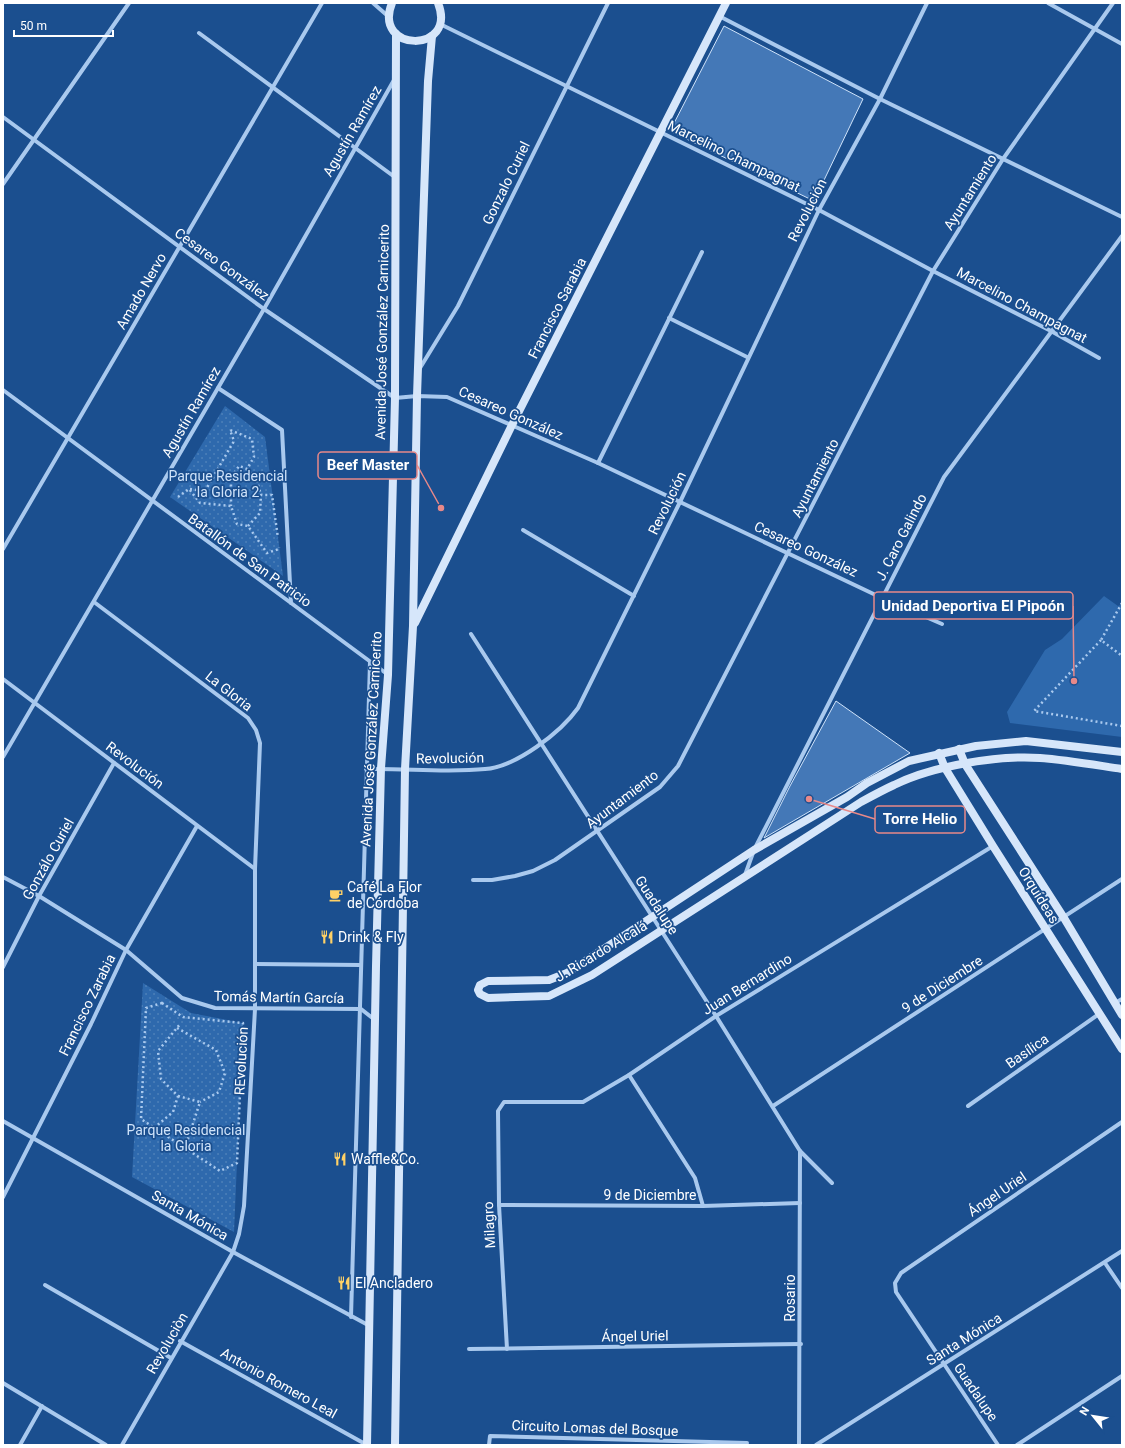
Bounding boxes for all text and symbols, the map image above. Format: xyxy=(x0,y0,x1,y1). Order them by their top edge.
scale bar xyxy=(14,12,113,38)
text: 50 m xyxy=(20,19,47,33)
street label: Agustín Ramírez xyxy=(320,83,384,179)
street label: Marcelino Champagnat xyxy=(665,117,803,195)
street label: Gonzalo Curiel xyxy=(479,139,533,227)
street label: Ayuntamiento xyxy=(940,151,1000,233)
street label: Revolución xyxy=(784,176,830,244)
street label: Cesareo González xyxy=(172,224,272,304)
street label: Avenida José González Carnicerito xyxy=(372,224,392,440)
street label: Amado Nervo xyxy=(113,250,169,332)
street label: Francisco Sarabia xyxy=(525,255,589,361)
street label: Marcelino Champagnat xyxy=(954,264,1090,346)
street label: Agustín Ramírez xyxy=(159,364,223,460)
street label: Cesareo González xyxy=(456,383,566,443)
street label: Ayuntamiento xyxy=(788,436,842,520)
callout: Beef Master xyxy=(318,452,417,479)
text: Beef Master xyxy=(327,456,410,474)
park label: Parque Residencial la Gloria 2 xyxy=(168,468,288,500)
street label: Revolución xyxy=(645,469,689,537)
street label: J. Caro Galindo xyxy=(872,491,930,583)
street label: Batallón de San Patricio xyxy=(185,510,315,610)
street label: Cesareo González xyxy=(752,518,860,580)
callout: Unidad Deportiva El Pipoón xyxy=(874,592,1073,619)
text: Unidad Deportiva El Pipoón xyxy=(881,597,1065,615)
street label: Avenida José González Carnicerito xyxy=(357,631,385,847)
street label: La Gloria xyxy=(202,668,256,714)
street label: Revolución xyxy=(103,738,167,792)
street label: Revolución xyxy=(416,749,484,767)
street label: Ayuntamiento xyxy=(583,767,661,831)
callout: Torre Helio xyxy=(875,806,965,833)
text: Torre Helio xyxy=(883,810,957,828)
street label: Gonzálo Curiel xyxy=(19,816,77,902)
street label: Orquídeas xyxy=(1015,864,1063,926)
street label: Guadalupe xyxy=(632,873,682,937)
place label: Café La Flor de Córdoba xyxy=(347,879,422,911)
cafe icon: Café La Flor de Córdoba xyxy=(328,887,344,903)
street label: J. Ricardo Alcalá xyxy=(552,917,650,985)
restaurant icon: Drink & Fly xyxy=(319,929,335,945)
place label: Drink & Fly xyxy=(338,929,404,945)
street label: Juan Bernardino xyxy=(699,950,795,1018)
street label: Francisco Zarabia xyxy=(55,952,119,1058)
street label: 9 de Diciembre xyxy=(899,952,985,1016)
street label: Tomás Martín García xyxy=(214,988,344,1006)
street label: REvolución xyxy=(231,1026,251,1096)
street label: Basílica xyxy=(1002,1030,1052,1072)
park label: Parque Residencial la Gloria xyxy=(126,1122,246,1154)
restaurant icon: Waffle&Co. xyxy=(332,1151,348,1167)
place label: Waffle&Co. xyxy=(351,1151,420,1167)
street label: Ángel Uriel xyxy=(964,1168,1029,1219)
street label: Santa Mónica xyxy=(149,1187,231,1243)
street label: 9 de Diciembre xyxy=(603,1187,697,1203)
street label: Milagro xyxy=(480,1201,498,1249)
street label: Rosario xyxy=(782,1274,798,1322)
restaurant icon: El Ancladero xyxy=(336,1275,352,1291)
place label: El Ancladero xyxy=(355,1275,433,1291)
street label: Revoluciòn xyxy=(143,1309,191,1377)
street label: Santa Mónica xyxy=(923,1310,1005,1368)
street label: Ángel Uriel xyxy=(601,1326,669,1345)
street label: Antonio Romero Leal xyxy=(218,1344,340,1422)
street label: Guadalupe xyxy=(951,1360,1001,1424)
north arrow xyxy=(1073,1396,1113,1436)
text: N xyxy=(1077,1404,1092,1418)
street label: Circuito Lomas del Bosque xyxy=(511,1417,679,1439)

